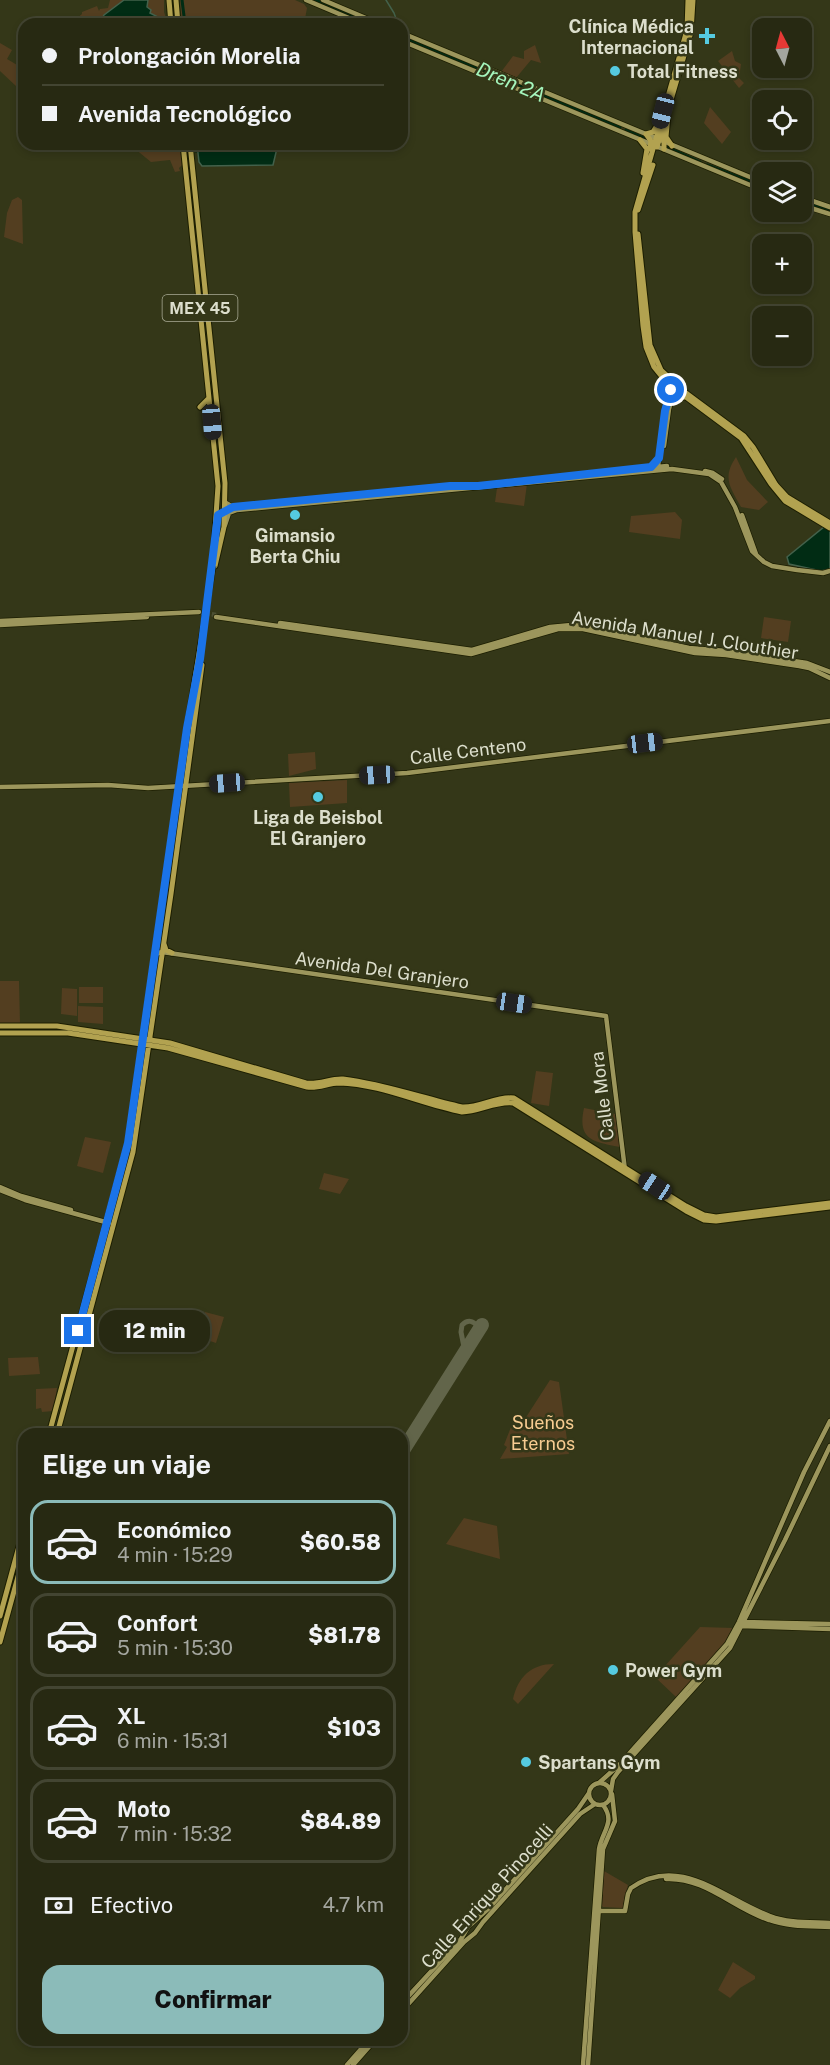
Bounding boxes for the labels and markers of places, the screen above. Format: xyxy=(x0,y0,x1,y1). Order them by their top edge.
place label: Clínica Médica Internacional xyxy=(568,16,694,58)
marker: Clínica Médica Internacional xyxy=(698,27,716,45)
place label: Total Fitness xyxy=(627,61,738,82)
marker: Total Fitness xyxy=(608,64,622,78)
marker: Gimansio Berta Chiu xyxy=(288,508,302,522)
place label: Gimansio Berta Chiu xyxy=(250,525,341,567)
marker: Liga de Beisbol El Granjero xyxy=(311,790,325,804)
place label: Liga de Beisbol El Granjero xyxy=(253,807,383,849)
place label: Power Gym xyxy=(625,1660,722,1681)
marker: Power Gym xyxy=(606,1663,620,1677)
place label: Spartans Gym xyxy=(538,1752,660,1773)
marker: Spartans Gym xyxy=(519,1755,533,1769)

